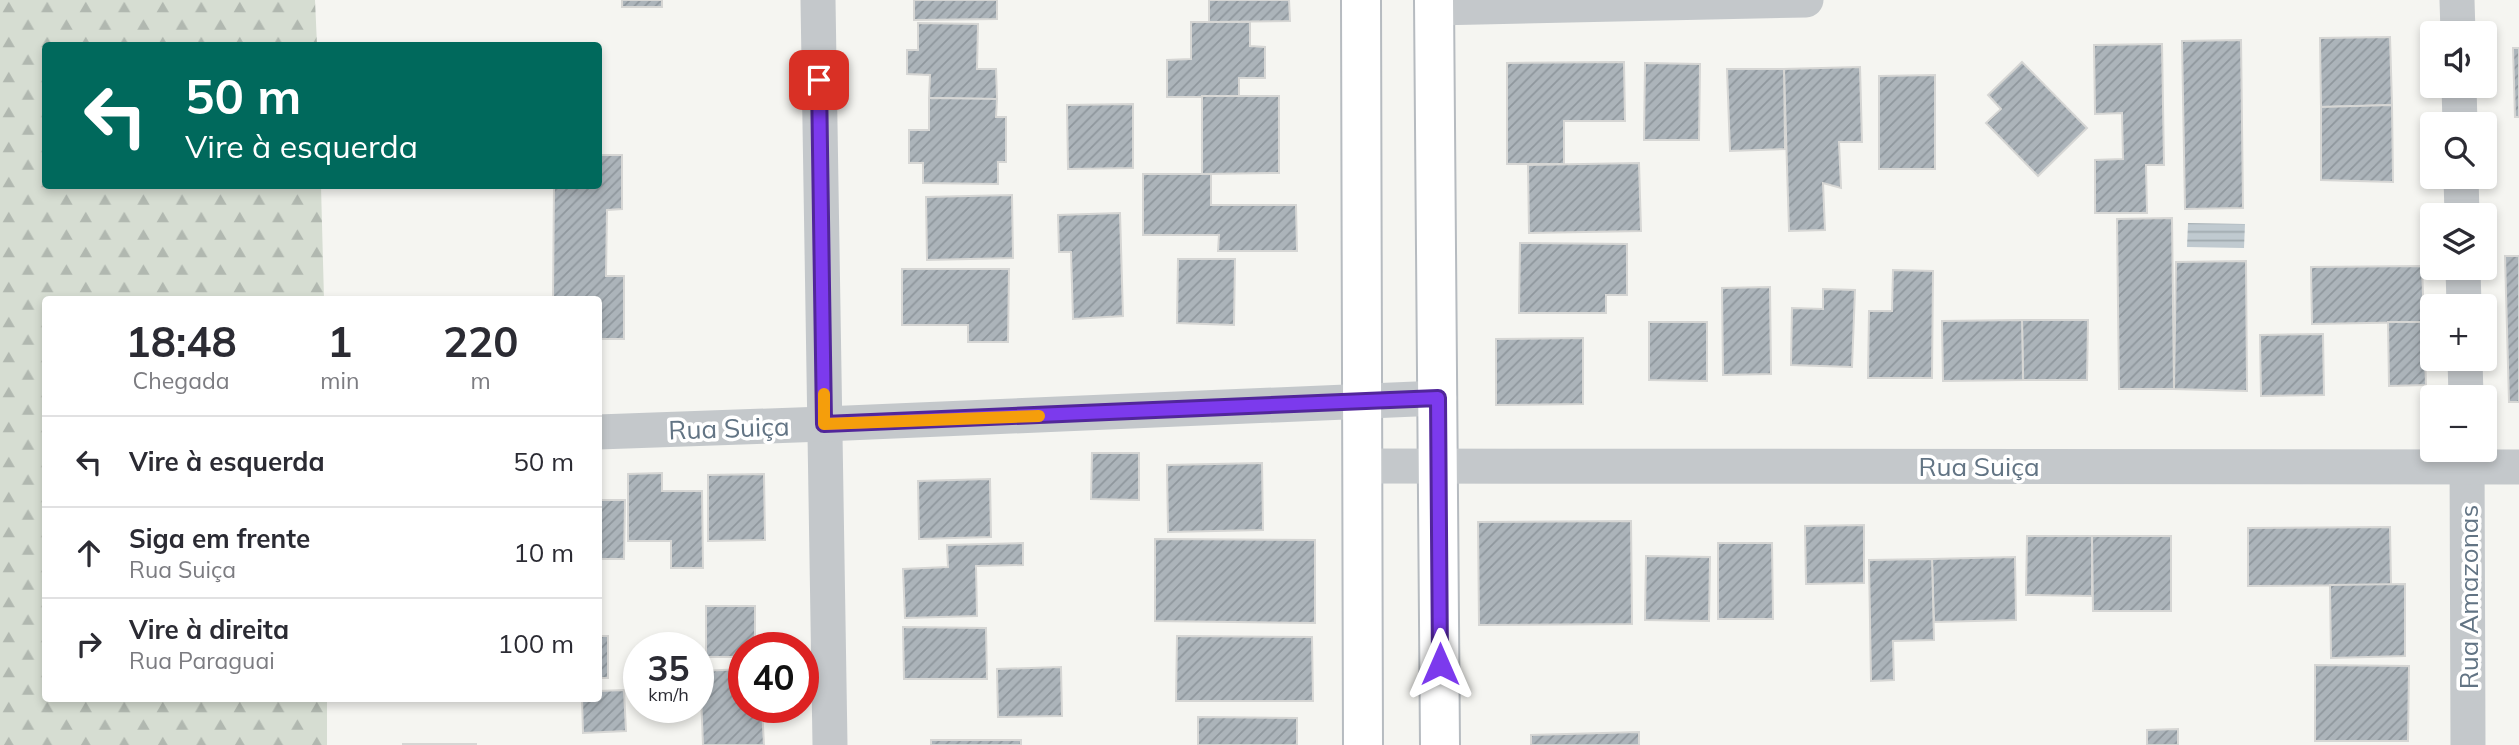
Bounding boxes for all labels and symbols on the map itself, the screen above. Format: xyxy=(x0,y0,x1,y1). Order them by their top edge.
pin xyxy=(789,50,849,110)
street label: Rua Suiça xyxy=(668,409,790,447)
street label: Rua Suiça xyxy=(1918,450,2040,483)
street label: Rua Amazonas xyxy=(2452,505,2485,689)
position arrow xyxy=(1403,627,1477,701)
speed limit sign: 40 xyxy=(728,632,819,723)

